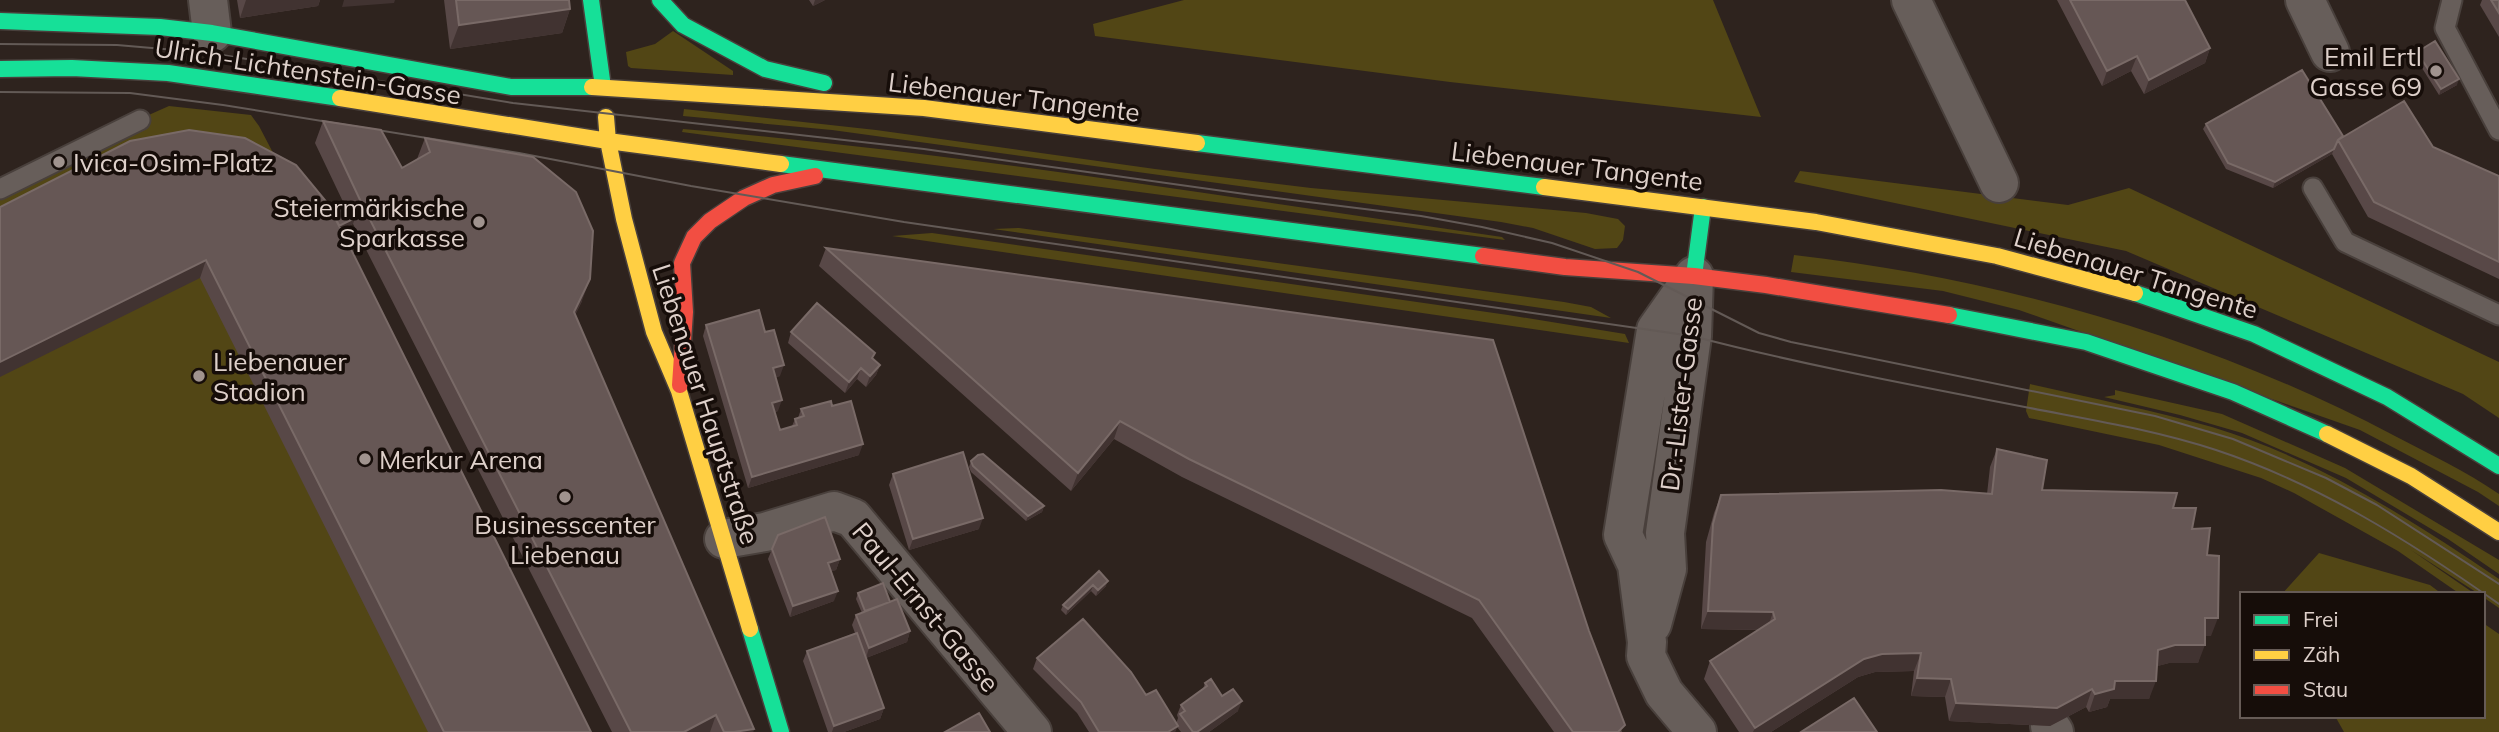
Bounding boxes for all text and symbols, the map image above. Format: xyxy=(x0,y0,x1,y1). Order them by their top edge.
street label: Ulrich-Lichtenstein-Gasse xyxy=(152,30,464,112)
place label: Emil Ertl Gasse 69 xyxy=(2309,40,2422,103)
marker: Emil Ertl Gasse 69 xyxy=(2428,63,2444,79)
street label: Liebenauer Tangente xyxy=(886,65,1142,129)
street label: Liebenauer Tangente xyxy=(1449,134,1705,198)
place label: Ivica-Osim-Platz xyxy=(73,146,274,179)
marker: Ivica-Osim-Platz xyxy=(51,154,67,170)
place label: Steiermärkische Sparkasse xyxy=(273,191,465,254)
marker: Steiermärkische Sparkasse xyxy=(471,214,487,230)
street label: Liebenauer Tangente xyxy=(2010,220,2262,326)
street label: Liebenauer Hauptstraße xyxy=(645,260,767,548)
street label: Dr.-Lister-Gasse xyxy=(1653,295,1709,493)
place label: Liebenauer Stadion xyxy=(213,345,347,408)
marker: Liebenauer Stadion xyxy=(191,368,207,384)
place label: Merkur Arena xyxy=(379,443,543,476)
marker: Merkur Arena xyxy=(357,451,373,467)
marker: Businesscenter Liebenau xyxy=(557,489,573,505)
place label: Businesscenter Liebenau xyxy=(474,508,656,571)
street label: Paul-Ernst-Gasse xyxy=(845,515,1007,699)
legend xyxy=(2240,592,2485,718)
text: Frei xyxy=(2303,606,2339,632)
text: Zäh xyxy=(2303,641,2340,667)
text: Stau xyxy=(2303,676,2348,702)

